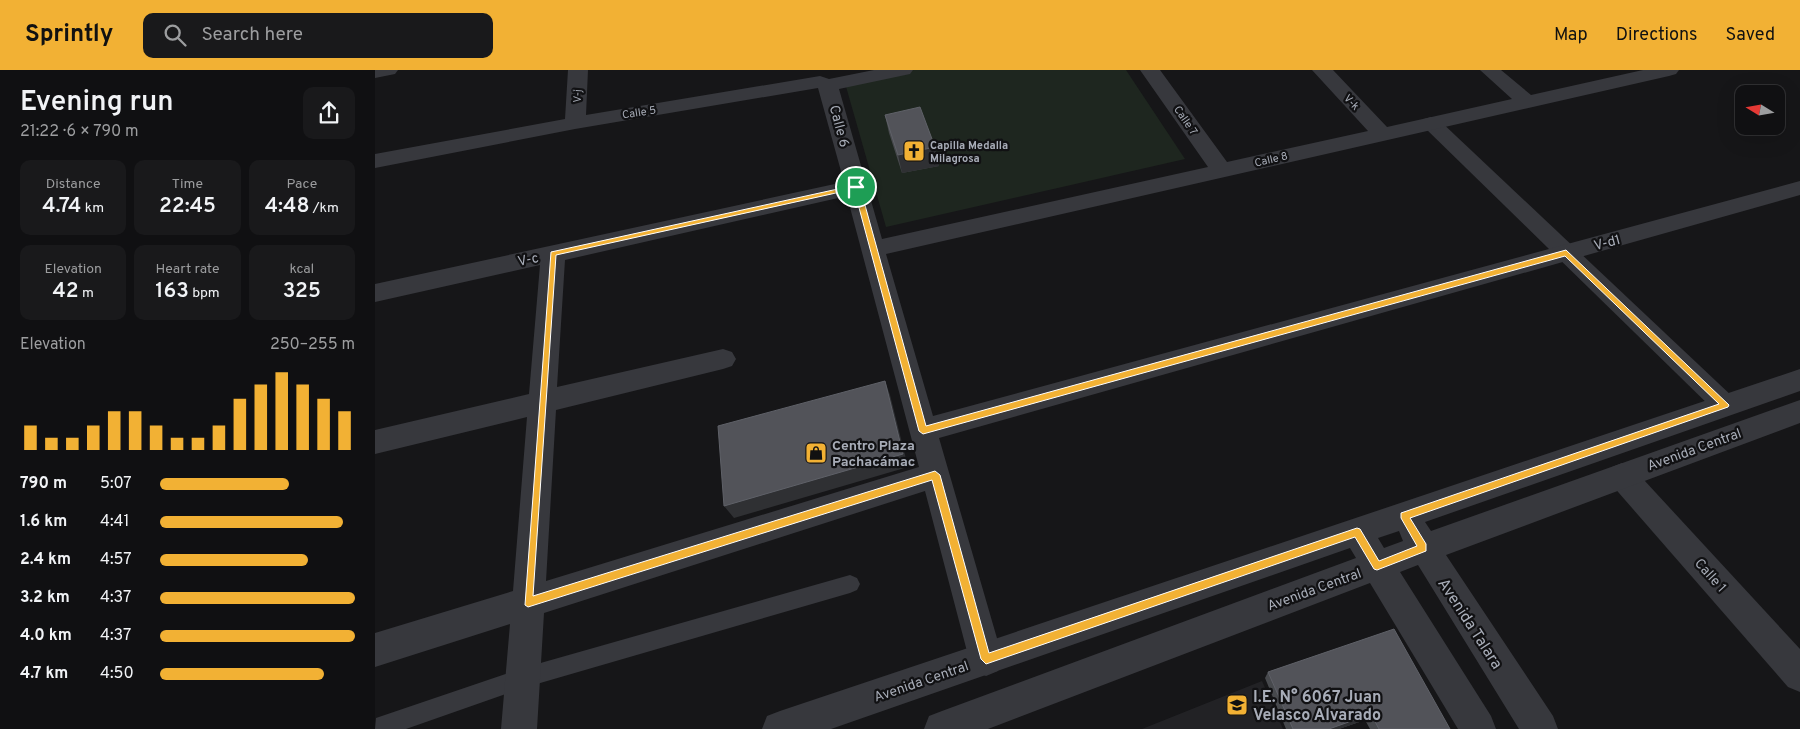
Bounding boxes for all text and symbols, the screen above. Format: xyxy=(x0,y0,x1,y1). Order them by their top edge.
search box xyxy=(143,13,493,58)
text: Sprintly xyxy=(25,20,113,50)
icon: search xyxy=(161,21,189,49)
text: Search here xyxy=(201,23,303,47)
text: Map xyxy=(1554,24,1588,47)
text: Directions xyxy=(1616,24,1698,47)
text: Saved xyxy=(1726,24,1775,47)
text: Evening run xyxy=(20,85,174,121)
north arrow xyxy=(1735,85,1785,135)
map controls xyxy=(1735,85,1785,135)
button: share xyxy=(303,87,355,139)
street label: V-j xyxy=(571,89,585,103)
street label: V-k xyxy=(1340,92,1362,114)
street label: Calle 5 xyxy=(621,103,657,123)
street label: Calle 6 xyxy=(825,103,852,149)
street label: Calle 7 xyxy=(1170,103,1200,138)
text: 21:22 · 6 × 790 m xyxy=(20,122,139,142)
church icon: Capilla Medalla Milagrosa xyxy=(902,139,926,163)
place label: Capilla Medalla Milagrosa xyxy=(930,139,1008,166)
street label: Calle 8 xyxy=(1253,149,1289,171)
pin xyxy=(835,166,877,208)
icon: arrive xyxy=(842,173,870,201)
text: Distance xyxy=(46,176,101,193)
text: Time xyxy=(172,176,203,193)
text: Pace xyxy=(286,176,317,193)
text: 4.74 xyxy=(42,193,81,220)
text: 22:45 xyxy=(159,193,216,220)
text: 4:48 xyxy=(265,193,310,220)
text: km xyxy=(81,200,104,217)
text: /km xyxy=(310,200,339,217)
street label: V-d1 xyxy=(1592,232,1623,255)
street label: V-c xyxy=(516,250,540,271)
text: Elevation xyxy=(44,261,102,278)
text: Heart rate xyxy=(155,261,220,278)
text: kcal xyxy=(289,261,314,278)
text: 42 xyxy=(52,278,79,305)
text: 163 xyxy=(155,278,189,305)
text: 325 xyxy=(283,278,321,305)
text: m xyxy=(79,285,94,302)
text: bpm xyxy=(189,285,220,302)
text: Elevation xyxy=(20,335,86,355)
text: 250–255 m xyxy=(270,335,355,355)
street label: Avenida Central xyxy=(1645,426,1744,475)
place label: Centro Plaza Pachacámac xyxy=(832,438,915,471)
shop icon: Centro Plaza Pachacámac xyxy=(804,441,828,465)
text: 790 m xyxy=(20,474,67,494)
text: 5:07 xyxy=(100,474,132,494)
text: 1.6 km xyxy=(20,512,67,532)
text: 4:41 xyxy=(100,512,129,532)
text: 2.4 km xyxy=(20,550,71,570)
text: 4:57 xyxy=(100,550,132,570)
street label: Calle 1 xyxy=(1690,556,1730,596)
street label: Avenida Central xyxy=(1265,566,1364,615)
street label: Avenida Talara xyxy=(1433,575,1506,673)
text: 3.2 km xyxy=(20,588,70,608)
text: 4:37 xyxy=(100,588,131,608)
text: 4.0 km xyxy=(20,626,72,646)
text: 4:37 xyxy=(100,626,131,646)
street label: Avenida Central xyxy=(872,658,971,707)
text: 4.7 km xyxy=(20,664,68,684)
text: 4:50 xyxy=(100,664,134,684)
place label: I.E. N° 6067 Juan Velasco Alvarado xyxy=(1253,688,1381,726)
school or university icon: I.E. N° 6067 Juan Velasco Alvarado xyxy=(1225,693,1249,717)

